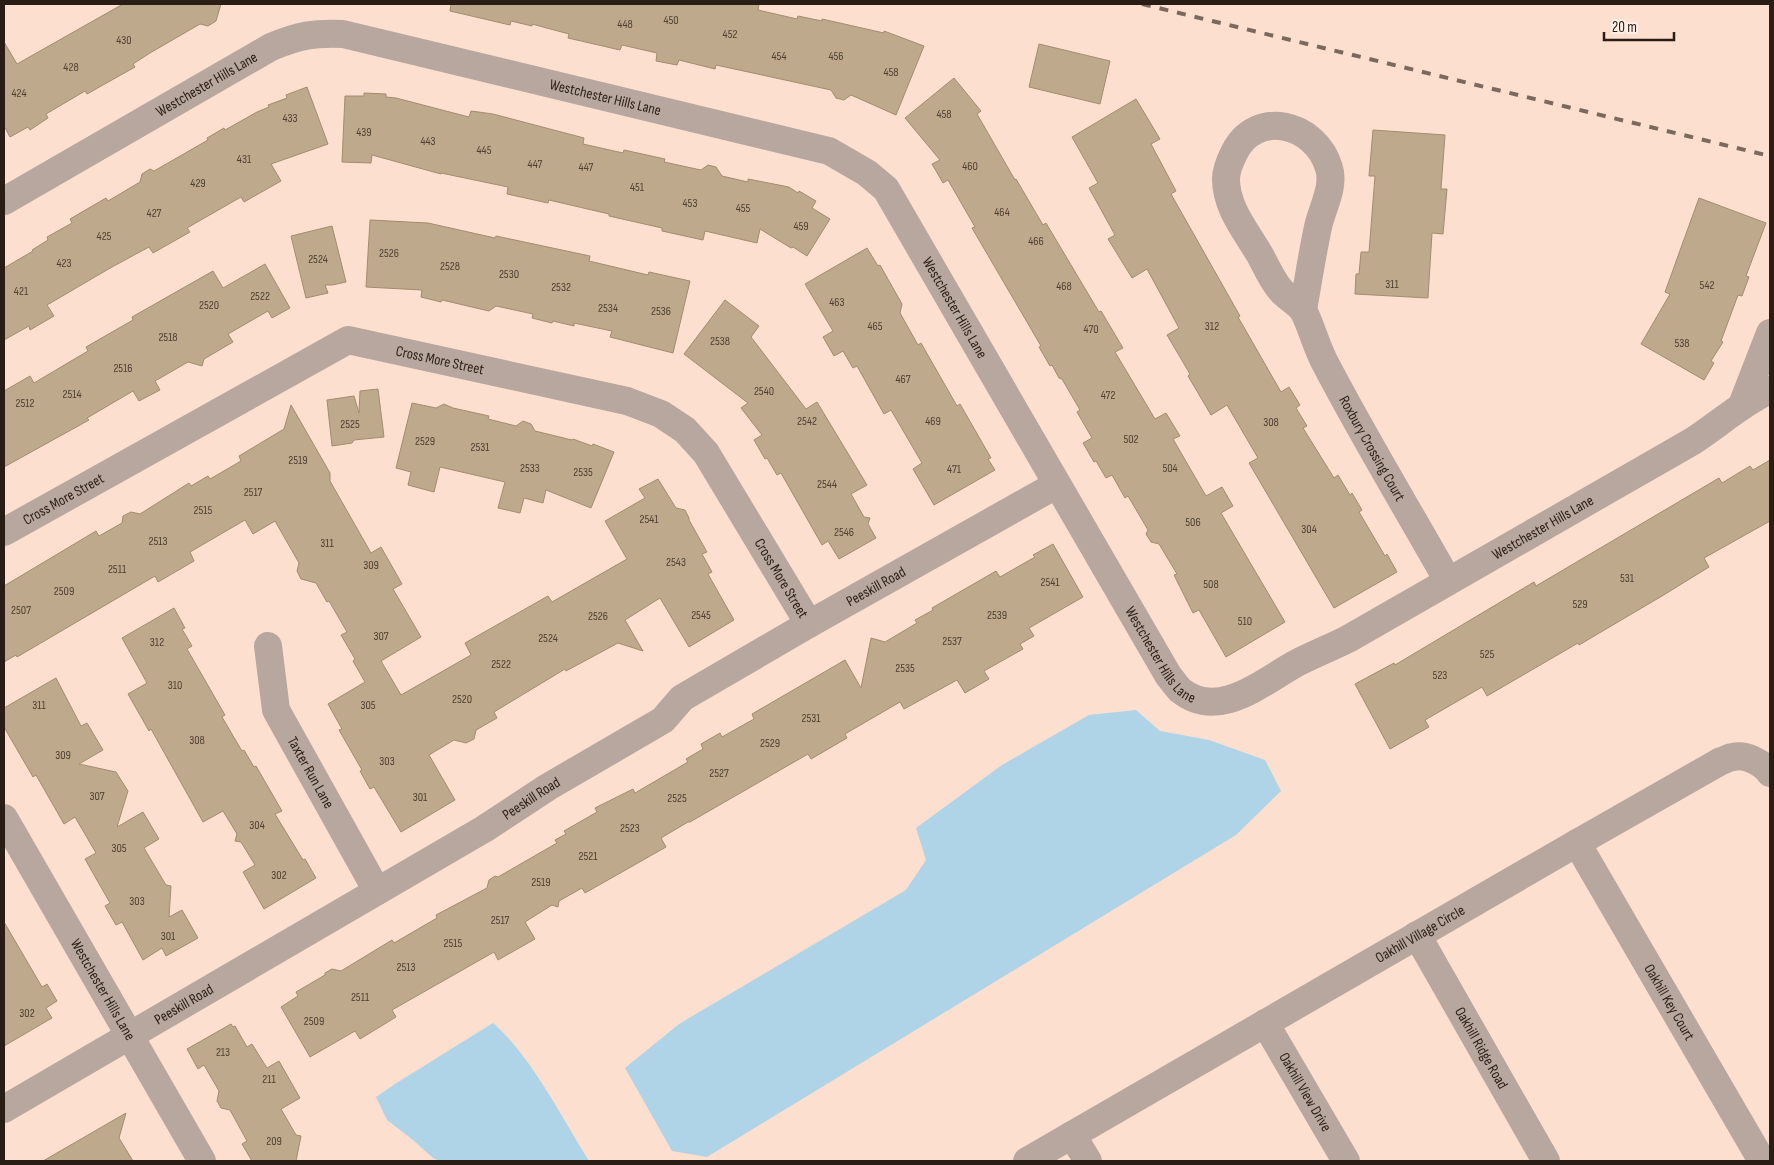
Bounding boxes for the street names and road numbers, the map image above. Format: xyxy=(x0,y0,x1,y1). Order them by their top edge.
street label: Westchester Hills Lane xyxy=(153,47,261,121)
street label: Westchester Hills Lane xyxy=(548,75,663,120)
street label: Westchester Hills Lane xyxy=(918,254,992,362)
street label: Cross More Street xyxy=(394,341,486,379)
street label: Roxbury Crossing Court xyxy=(1335,392,1410,505)
street label: Cross More Street xyxy=(20,468,108,529)
street label: Westchester Hills Lane xyxy=(1489,491,1597,564)
street label: Cross More Street xyxy=(750,535,813,622)
street label: Peeskill Road xyxy=(843,562,909,611)
street label: Westchester Hills Lane xyxy=(1121,603,1199,707)
street label: Taxter Run Lane xyxy=(283,733,339,812)
street label: Peeskill Road xyxy=(499,773,564,824)
street label: Oakhill Village Circle xyxy=(1372,900,1468,967)
street label: Westchester Hills Lane xyxy=(66,935,140,1044)
street label: Oakhill Key Court xyxy=(1640,960,1699,1044)
street label: Peeskill Road xyxy=(151,980,217,1029)
street label: Oakhill Ridge Road xyxy=(1451,1004,1512,1092)
street label: Oakhill View Drive xyxy=(1275,1049,1336,1135)

